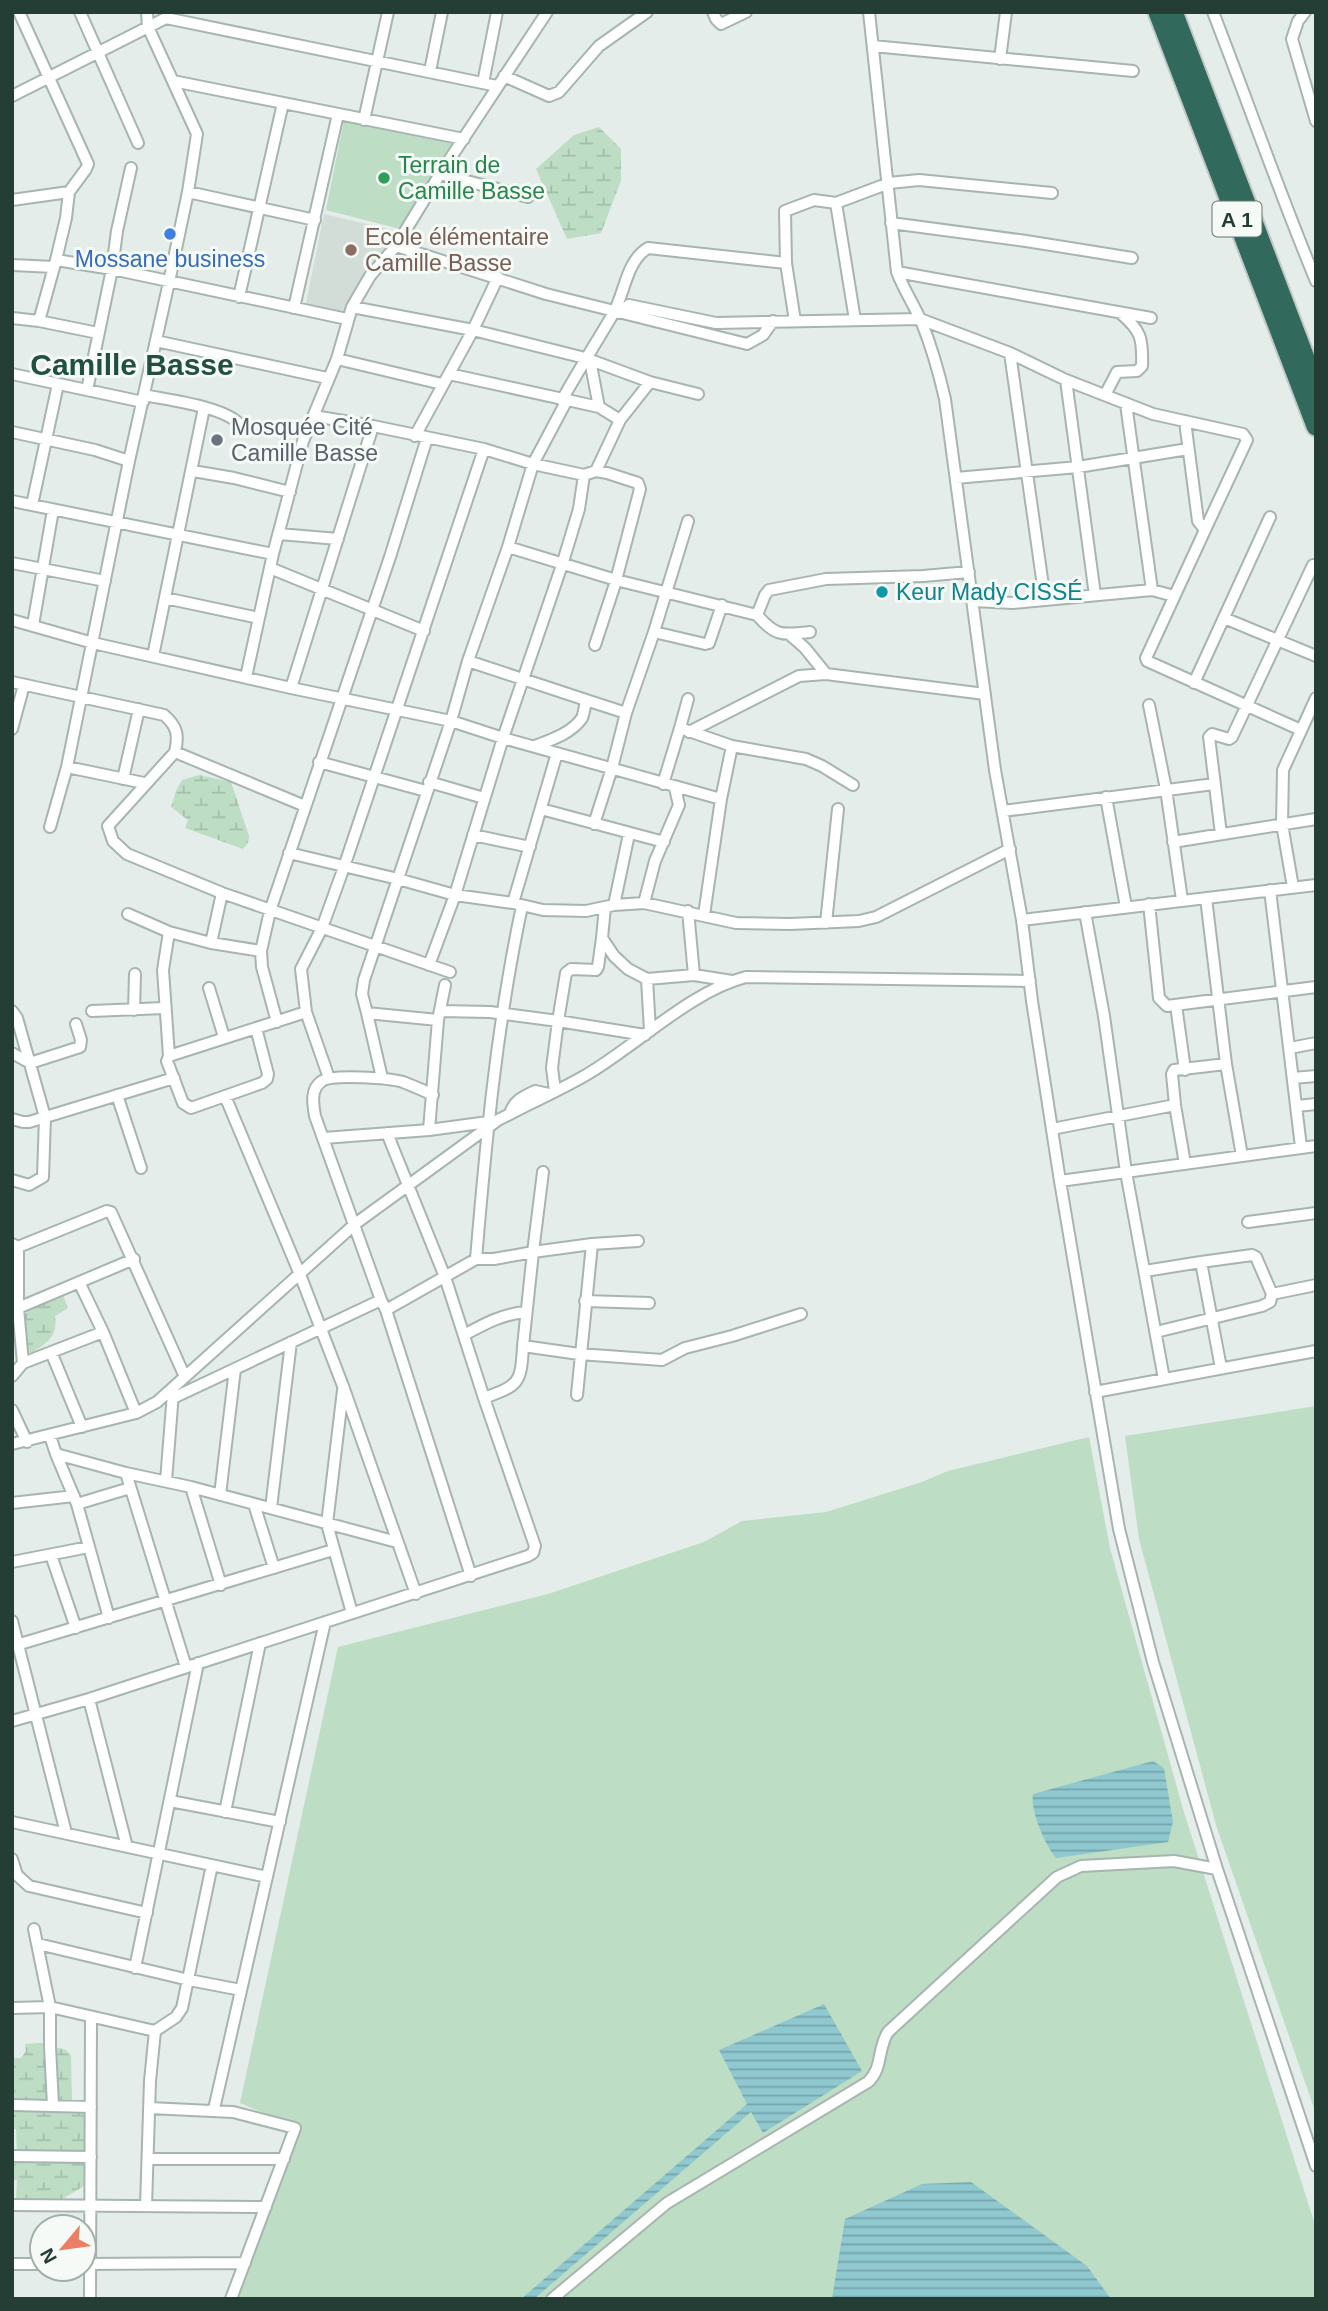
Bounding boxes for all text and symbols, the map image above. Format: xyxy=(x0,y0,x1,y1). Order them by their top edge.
place label: Terrain de Camille Basse xyxy=(398,152,545,204)
marker: Terrain de Camille Basse xyxy=(376,170,392,186)
road number: A 1 xyxy=(1212,202,1262,236)
place label: Ecole élémentaire Camille Basse xyxy=(365,224,549,276)
marker: Mossane business xyxy=(162,226,178,242)
marker: Ecole élémentaire Camille Basse xyxy=(343,242,359,258)
place label: Mossane business xyxy=(75,246,265,272)
district label: Camille Basse xyxy=(30,348,234,381)
place label: Mosquée Cité Camille Basse xyxy=(231,414,378,466)
marker: Mosquée Cité Camille Basse xyxy=(209,432,225,448)
place label: Keur Mady CISSÉ xyxy=(896,579,1083,605)
marker: Keur Mady CISSÉ xyxy=(874,584,890,600)
north arrow xyxy=(28,2213,98,2283)
text: N xyxy=(36,2245,61,2267)

